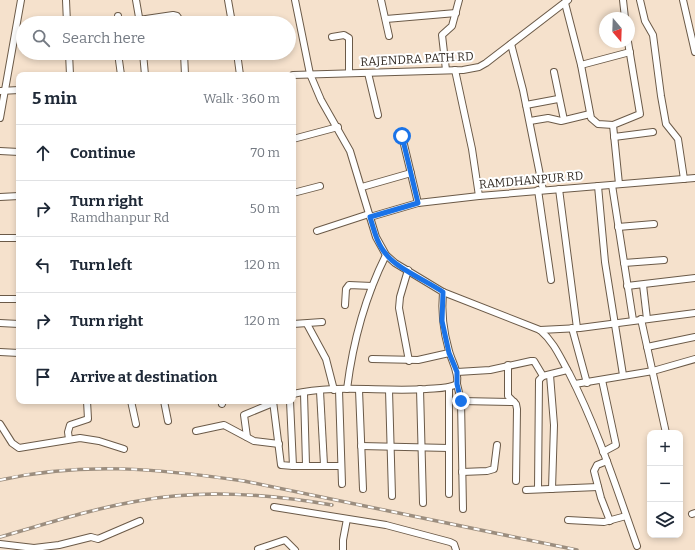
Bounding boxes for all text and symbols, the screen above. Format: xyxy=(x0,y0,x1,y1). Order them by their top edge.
north arrow xyxy=(599,12,635,48)
search box xyxy=(16,16,296,60)
icon: search xyxy=(30,27,52,49)
text: Search here xyxy=(62,29,145,47)
street label: RAJENDRA PATH RD xyxy=(360,49,474,69)
text: 5 min xyxy=(32,88,77,109)
text: Walk · 360 m xyxy=(203,91,280,106)
route start xyxy=(393,127,411,145)
icon: ahead xyxy=(32,142,54,164)
text: Continue xyxy=(70,144,136,162)
text: 70 m xyxy=(250,145,280,160)
street label: RAMDHANPUR RD xyxy=(478,168,584,192)
text: Turn right xyxy=(70,192,143,210)
icon: right xyxy=(32,198,54,220)
text: 50 m xyxy=(250,201,280,216)
text: Ramdhanpur Rd xyxy=(70,210,169,225)
icon: left xyxy=(32,254,54,276)
text: Turn left xyxy=(70,256,132,274)
text: 120 m xyxy=(244,257,280,272)
icon: right xyxy=(32,310,54,332)
text: Turn right xyxy=(70,312,143,330)
text: 120 m xyxy=(244,313,280,328)
icon: arrive xyxy=(32,366,54,388)
text: Arrive at destination xyxy=(70,368,217,386)
route end xyxy=(452,392,470,410)
map controls xyxy=(647,430,683,538)
button: + xyxy=(647,430,683,466)
button: − xyxy=(647,466,683,502)
button: layers xyxy=(647,502,683,538)

